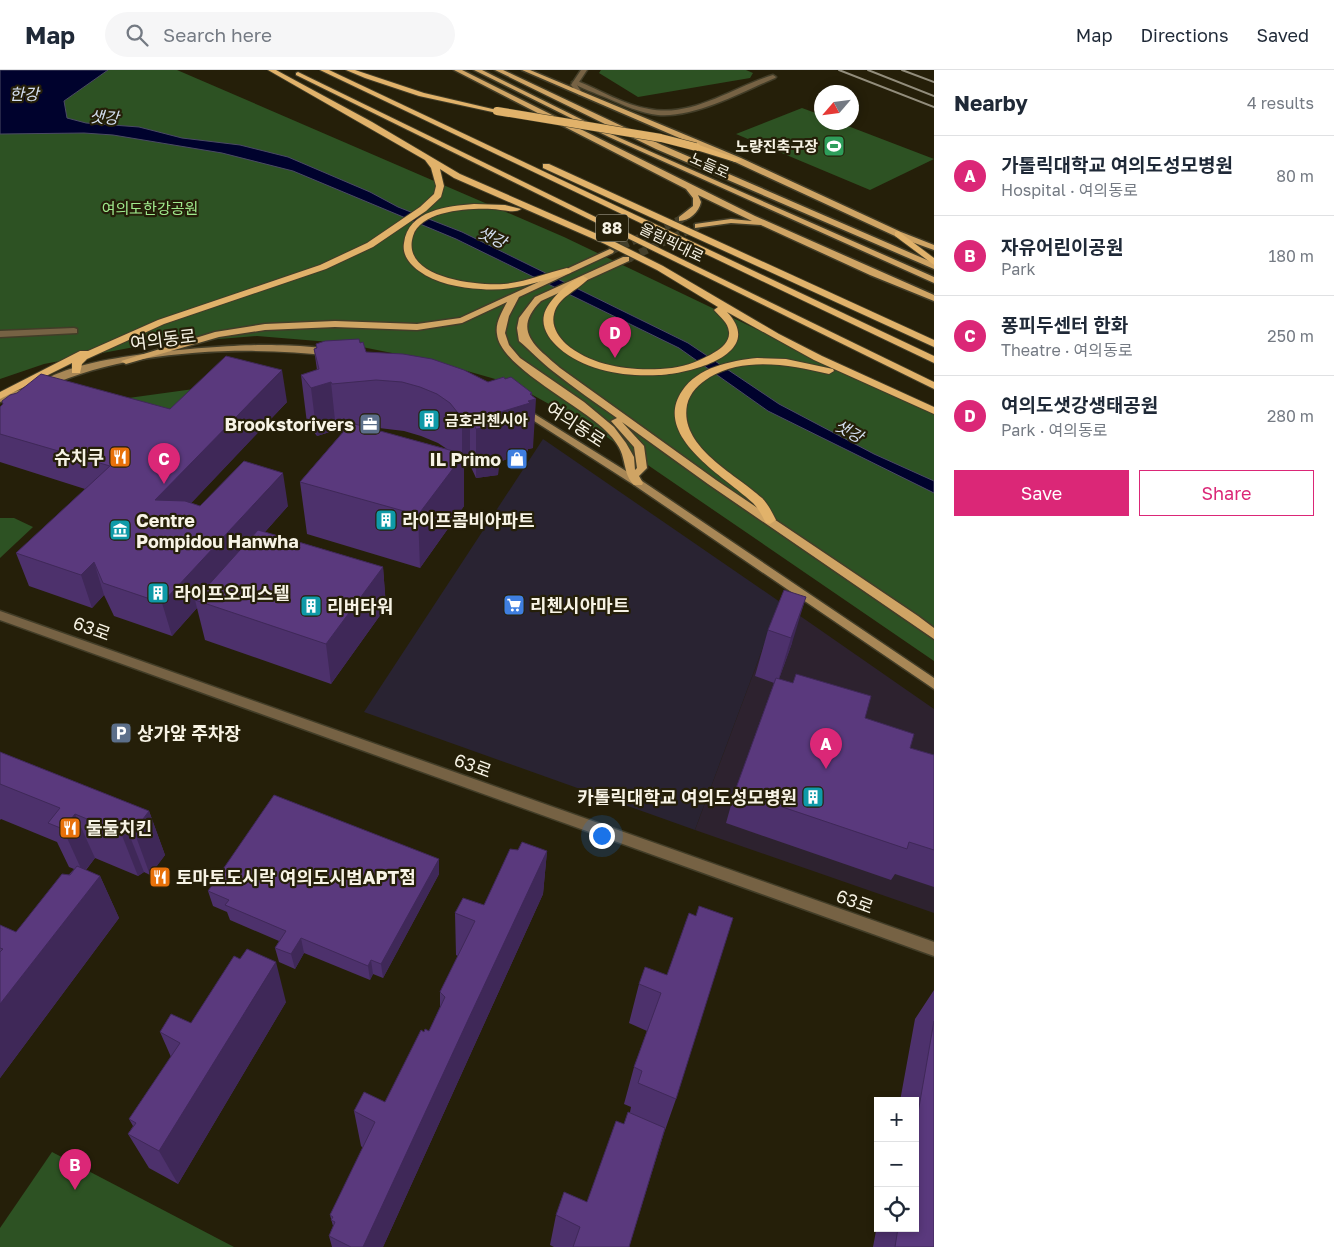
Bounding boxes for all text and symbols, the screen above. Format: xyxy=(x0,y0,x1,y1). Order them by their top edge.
search box xyxy=(105,12,455,57)
text: Map xyxy=(25,20,75,49)
icon: search xyxy=(123,21,151,49)
text: Search here xyxy=(163,23,272,46)
text: Map xyxy=(1076,24,1112,46)
text: Directions xyxy=(1140,24,1228,46)
text: Saved xyxy=(1256,24,1309,46)
water label: 한강 xyxy=(9,84,41,104)
north arrow xyxy=(814,85,859,130)
text: Nearby xyxy=(954,90,1028,116)
text: 4 results xyxy=(1247,93,1314,113)
water label: 샛강 xyxy=(89,106,122,128)
sports icon: 노량진축구장 xyxy=(822,134,846,158)
place label: 노량진축구장 xyxy=(735,137,818,155)
street label: 노들로 xyxy=(687,148,733,182)
text: 가톨릭대학교 여의도성모병원 xyxy=(1001,153,1233,176)
text: A xyxy=(964,166,976,186)
text: 80 m xyxy=(1276,166,1314,186)
text: Hospital · 여의동로 xyxy=(1001,180,1138,200)
park label: 여의도한강공원 xyxy=(102,199,198,217)
road number: 88 xyxy=(596,214,628,242)
street label: 올림픽대로 xyxy=(637,219,707,265)
water label: 샛강 xyxy=(474,222,512,253)
text: 자유어린이공원 xyxy=(1001,235,1123,258)
text: B xyxy=(964,246,976,266)
text: 180 m xyxy=(1268,246,1314,266)
text: Park xyxy=(1001,259,1036,279)
text: 퐁피두센터 한화 xyxy=(1001,313,1128,336)
pin: D xyxy=(599,317,631,358)
street label: 여의동로 xyxy=(129,324,197,354)
text: C xyxy=(964,326,976,346)
text: 250 m xyxy=(1267,326,1314,346)
text: Theatre · 여의동로 xyxy=(1001,340,1132,360)
text: 여의도샛강생태공원 xyxy=(1001,393,1158,416)
street label: 여의동로 xyxy=(542,397,610,451)
text: D xyxy=(964,406,976,426)
text: 280 m xyxy=(1267,406,1314,426)
building icon: 금호리첸시아 xyxy=(417,408,441,432)
place label: 금호리첸시아 xyxy=(445,411,528,429)
office icon: Brookstorivers xyxy=(358,412,382,436)
place label: Brookstorivers xyxy=(225,413,354,435)
water label: 샛강 xyxy=(831,415,869,448)
text: Park · 여의동로 xyxy=(1001,420,1107,440)
pin: C xyxy=(148,443,180,484)
restaurant icon: 슈치쿠 xyxy=(108,445,132,469)
place label: 슈치쿠 xyxy=(54,446,104,468)
shop icon: IL Primo xyxy=(505,447,529,471)
place label: IL Primo xyxy=(430,448,501,470)
button: Save xyxy=(954,470,1129,516)
button: Share xyxy=(1139,470,1314,516)
building icon: 라이프콤비아파트 xyxy=(374,508,398,532)
place label: Centre Pompidou Hanwha xyxy=(136,509,299,552)
place label: 라이프콤비아파트 xyxy=(402,509,534,531)
museum icon: Centre Pompidou Hanwha xyxy=(108,518,132,542)
building icon: 라이프오피스텔 xyxy=(146,581,170,605)
place label: 라이프오피스텔 xyxy=(174,582,290,604)
supermarket icon: 리첸시아마트 xyxy=(502,593,526,617)
building icon: 리버타워 xyxy=(299,594,323,618)
place label: 리첸시아마트 xyxy=(530,594,629,616)
place label: 리버타워 xyxy=(327,595,393,617)
street label: 63로 xyxy=(70,611,114,645)
parking icon: 상가앞 주차장 xyxy=(109,721,133,745)
place label: 상가앞 주차장 xyxy=(137,722,241,744)
pin: A xyxy=(810,728,842,769)
street label: 63로 xyxy=(451,748,495,782)
building icon: 카톨릭대학교 여의도성모병원 xyxy=(801,785,825,809)
place label: 카톨릭대학교 여의도성모병원 xyxy=(577,786,797,808)
restaurant icon: 둘둘치킨 xyxy=(58,816,82,840)
place label: 둘둘치킨 xyxy=(86,817,152,839)
your location xyxy=(589,823,615,849)
restaurant icon: 토마토도시락 여의도시범APT점 xyxy=(148,865,172,889)
place label: 토마토도시락 여의도시범APT점 xyxy=(176,866,416,888)
street label: 63로 xyxy=(833,884,877,918)
map controls xyxy=(874,1097,919,1232)
button: + xyxy=(874,1097,919,1142)
button: − xyxy=(874,1142,919,1187)
pin: B xyxy=(59,1149,91,1190)
button: locate xyxy=(874,1187,919,1232)

